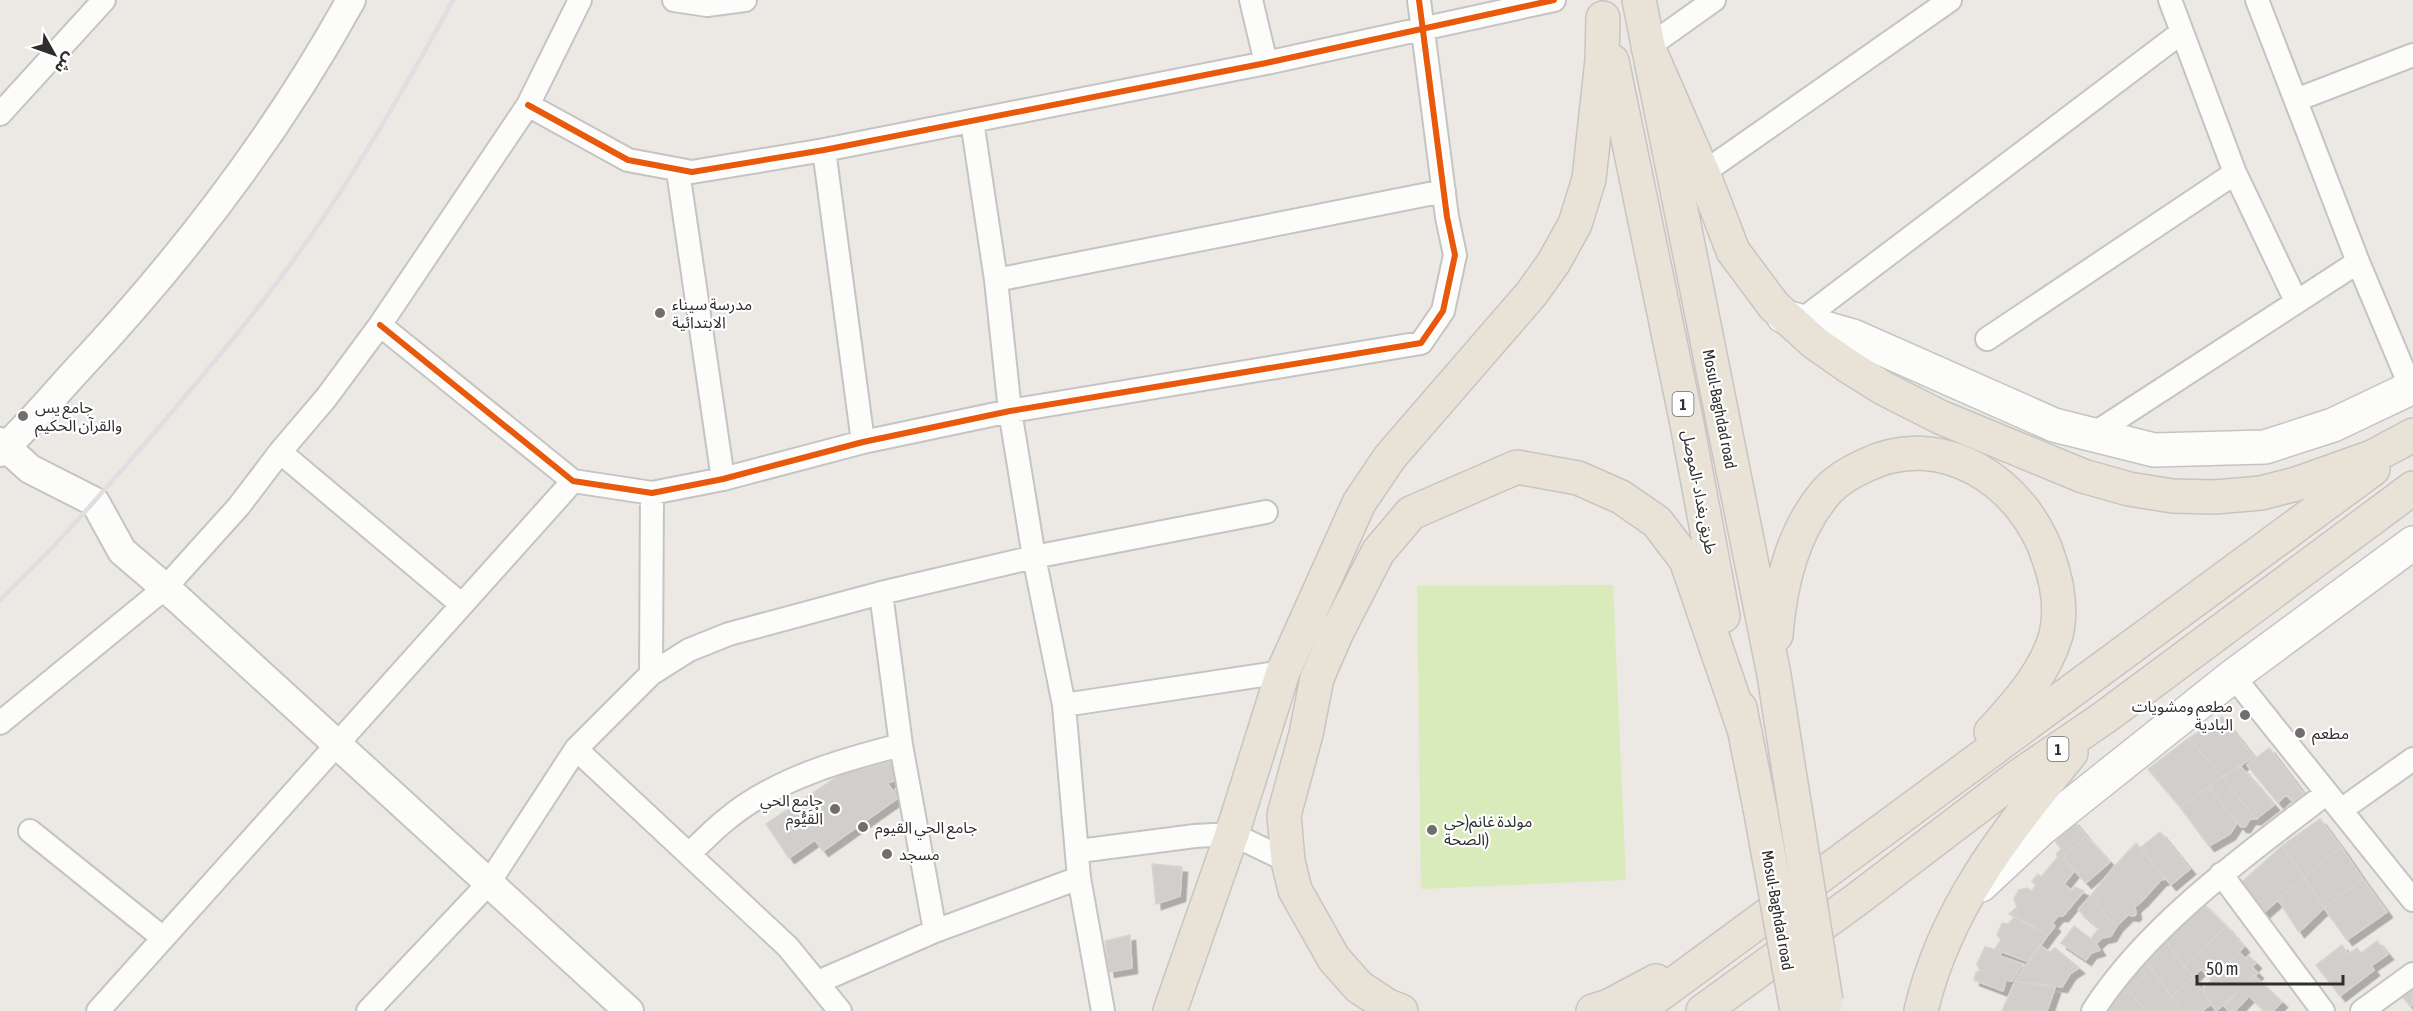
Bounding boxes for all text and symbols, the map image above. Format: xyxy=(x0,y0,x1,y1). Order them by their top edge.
north arrow xyxy=(24,24,84,84)
text: ش xyxy=(51,49,79,78)
place label: مدرسة سيناء الابتدائية xyxy=(672,295,752,331)
marker: مدرسة سيناء الابتدائية xyxy=(653,306,667,320)
street label: Mosul-Baghdad road xyxy=(1699,348,1740,471)
road number: 1 xyxy=(1672,392,1694,416)
place label: جامع يس والقرآن الحكيم xyxy=(35,398,122,438)
marker: جامع يس والقرآن الحكيم xyxy=(16,409,30,423)
street label: طريق بغداد -الموصل xyxy=(1677,428,1721,556)
place label: مطعم ومشويات البادية xyxy=(2132,697,2233,733)
marker: مطعم ومشويات البادية xyxy=(2238,708,2252,722)
place label: مطعم xyxy=(2312,724,2349,746)
marker: مطعم xyxy=(2293,726,2307,740)
road number: 1 xyxy=(2048,737,2068,761)
place label: جامع الحي الْقَيُّوم xyxy=(760,791,823,831)
marker: جامع الحي الْقَيُّوم xyxy=(828,802,842,816)
place label: مولدة غانم(حي الصحة) xyxy=(1444,812,1532,849)
place label: جامع الحي القيوم xyxy=(875,818,977,840)
marker: جامع الحي القيوم xyxy=(856,820,870,834)
marker: مولدة غانم(حي الصحة) xyxy=(1425,823,1439,837)
place label: مسجد xyxy=(899,845,940,863)
marker: مسجد xyxy=(880,847,894,861)
street label: Mosul-Baghdad road xyxy=(1758,849,1797,972)
scale bar xyxy=(2197,948,2342,986)
text: 50 m xyxy=(2206,958,2238,979)

